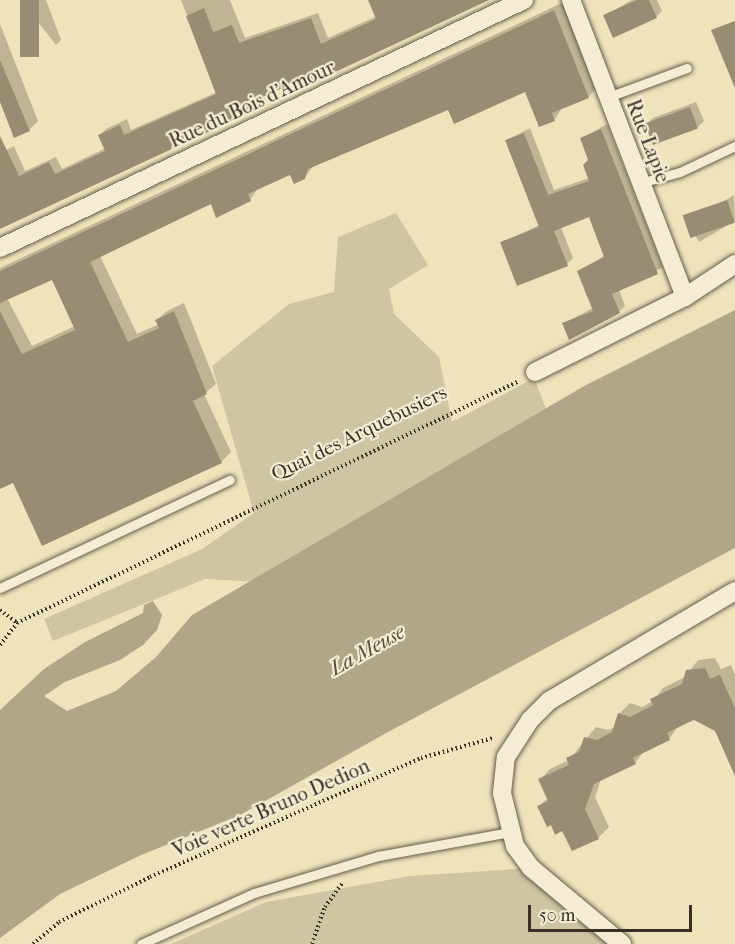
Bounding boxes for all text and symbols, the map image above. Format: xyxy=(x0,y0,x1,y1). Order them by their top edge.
street label: Rue du Bois d'Amour xyxy=(165,55,339,153)
street label: Rue Lapie xyxy=(621,96,675,186)
street label: Quai des Arquebusiers xyxy=(267,380,451,486)
water label: La Meuse xyxy=(325,619,409,681)
street label: Voie verte Bruno Dedion xyxy=(169,754,373,862)
scale bar xyxy=(531,893,694,931)
text: 50 m xyxy=(539,905,575,926)

